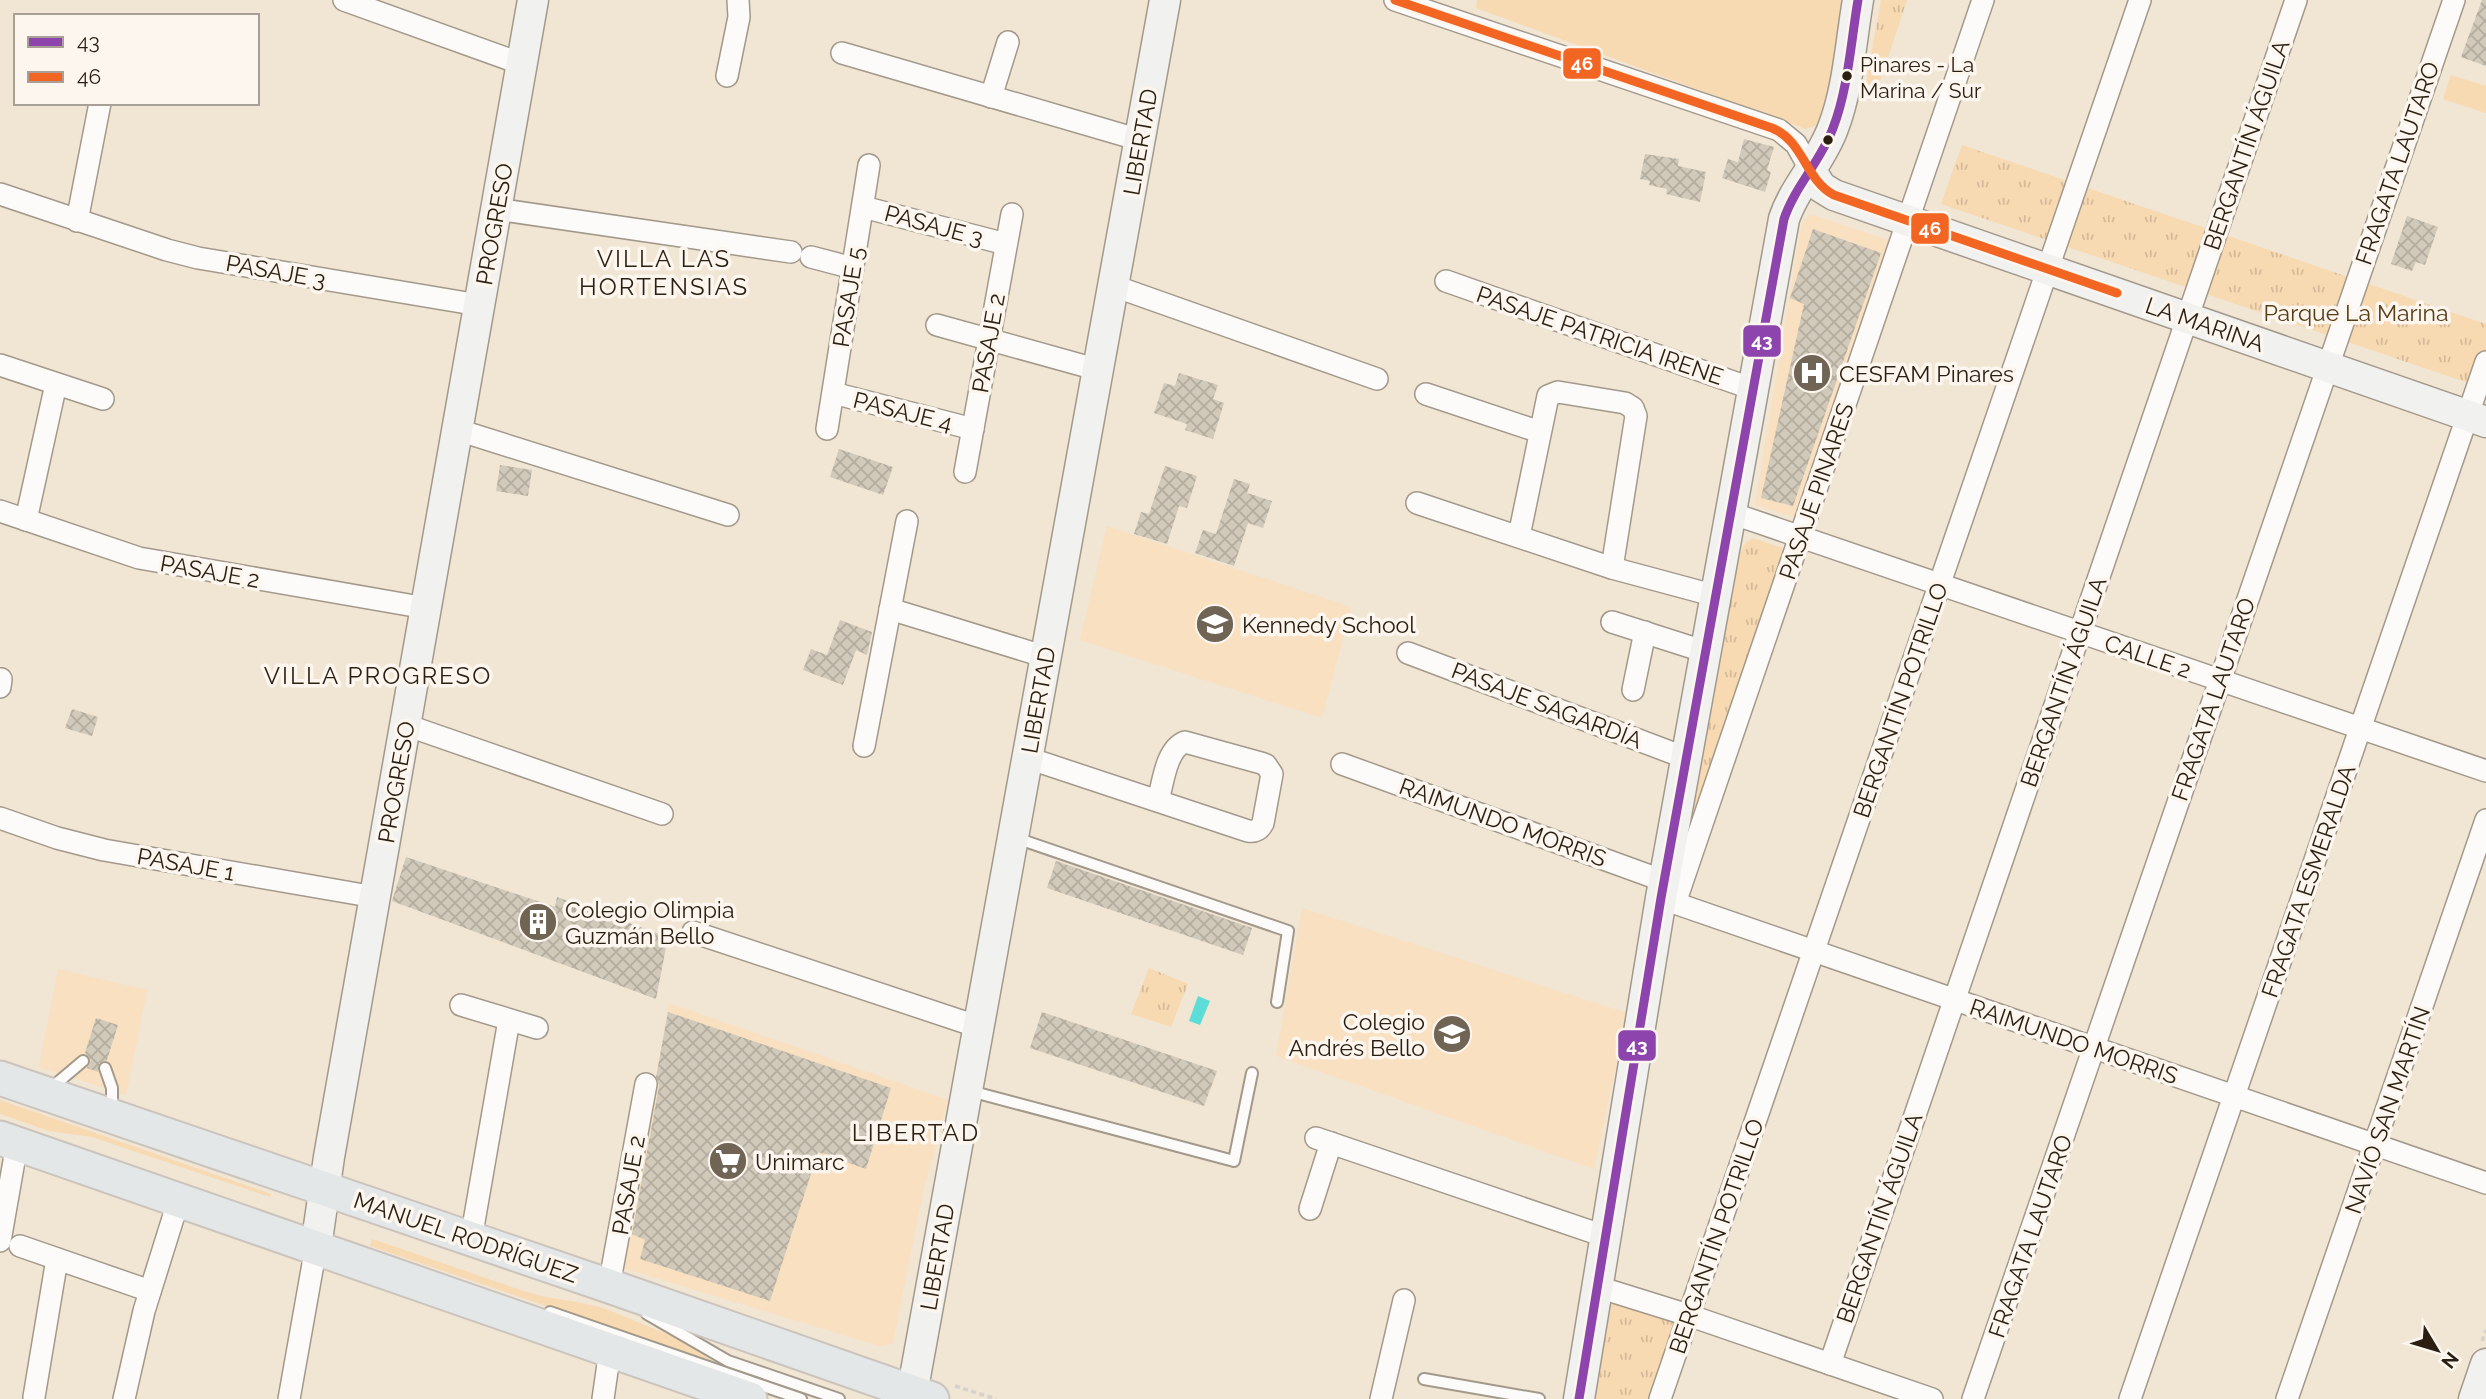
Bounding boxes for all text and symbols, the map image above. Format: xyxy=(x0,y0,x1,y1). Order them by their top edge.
legend xyxy=(14,14,259,105)
text: 43 xyxy=(77,29,100,54)
street label: BERGANTÍN ÁGUILA xyxy=(2197,36,2295,253)
line badge: 46 xyxy=(1562,47,1602,80)
text: 46 xyxy=(1571,52,1593,74)
place label: Pinares - La Marina / Sur xyxy=(1860,52,1982,103)
street label: FRAGATA LAUTARO xyxy=(2350,58,2444,268)
text: 46 xyxy=(77,64,101,89)
marker: Pinares - La Marina / Sur xyxy=(1840,69,1854,83)
street label: LIBERTAD xyxy=(1117,87,1163,197)
unlabelled marker xyxy=(1821,133,1835,147)
street label: PROGRESO xyxy=(470,161,518,287)
street label: PASAJE 3 xyxy=(882,199,986,251)
line badge: 46 xyxy=(1910,212,1950,245)
text: 46 xyxy=(1919,217,1941,239)
district label: VILLA LAS HORTENSIAS xyxy=(579,244,749,301)
street label: PASAJE 5 xyxy=(827,245,869,349)
street label: PASAJE 3 xyxy=(224,249,328,293)
street label: PASAJE PATRICIA IRENE xyxy=(1473,280,1727,390)
street label: PASAJE 2 xyxy=(966,291,1010,395)
street label: LA MARINA xyxy=(2142,291,2268,357)
park label: Parque La Marina xyxy=(2263,299,2449,326)
line badge: 43 xyxy=(1742,324,1782,358)
text: 43 xyxy=(1751,329,1773,351)
hospital icon: CESFAM Pinares xyxy=(1791,352,1833,394)
place label: CESFAM Pinares xyxy=(1839,360,2014,387)
street label: PASAJE 4 xyxy=(851,386,955,436)
street label: PASAJE PINARES xyxy=(1773,399,1859,583)
street label: PASAJE 2 xyxy=(158,549,262,593)
street label: BERGANTÍN ÁGUILA xyxy=(2014,573,2112,790)
street label: BERGANTÍN POTRILLO xyxy=(1847,579,1953,821)
street label: FRAGATA LAUTARO xyxy=(2166,594,2260,804)
school or university icon: Kennedy School xyxy=(1194,603,1236,645)
place label: Kennedy School xyxy=(1242,611,1416,638)
street label: CALLE 2 xyxy=(2101,629,2195,683)
street label: LIBERTAD xyxy=(1015,645,1061,755)
street label: PASAJE SAGARDÍA xyxy=(1448,656,1647,754)
district label: VILLA PROGRESO xyxy=(264,661,492,690)
street label: PROGRESO xyxy=(372,719,420,845)
street label: FRAGATA ESMERALDA xyxy=(2255,761,2361,1001)
street label: RAIMUNDO MORRIS xyxy=(1396,772,1610,872)
street label: PASAJE 1 xyxy=(135,842,237,886)
place label: Colegio Olimpia Guzmán Bello xyxy=(565,896,734,949)
building icon: Colegio Olimpia Guzmán Bello xyxy=(517,901,559,943)
street label: RAIMUNDO MORRIS xyxy=(1966,993,2182,1089)
street label: NAVÍO SAN MARTÍN xyxy=(2339,1003,2435,1217)
place label: Colegio Andrés Bello xyxy=(1289,1008,1425,1061)
school or university icon: Colegio Andrés Bello xyxy=(1431,1013,1473,1055)
line badge: 43 xyxy=(1617,1029,1657,1062)
text: 43 xyxy=(1626,1034,1648,1056)
street label: BERGANTÍN ÁGUILA xyxy=(1830,1109,1928,1326)
street label: BERGANTÍN POTRILLO xyxy=(1663,1115,1769,1357)
district label: LIBERTAD xyxy=(852,1118,980,1147)
street label: FRAGATA LAUTARO xyxy=(1983,1131,2077,1341)
street label: PASAJE 2 xyxy=(606,1133,650,1237)
supermarket icon: Unimarc xyxy=(707,1140,749,1182)
place label: Unimarc xyxy=(755,1148,845,1175)
street label: MANUEL RODRÍGUEZ xyxy=(350,1186,582,1288)
street label: LIBERTAD xyxy=(914,1202,960,1312)
north arrow xyxy=(2402,1315,2472,1385)
text: N xyxy=(2437,1348,2464,1373)

